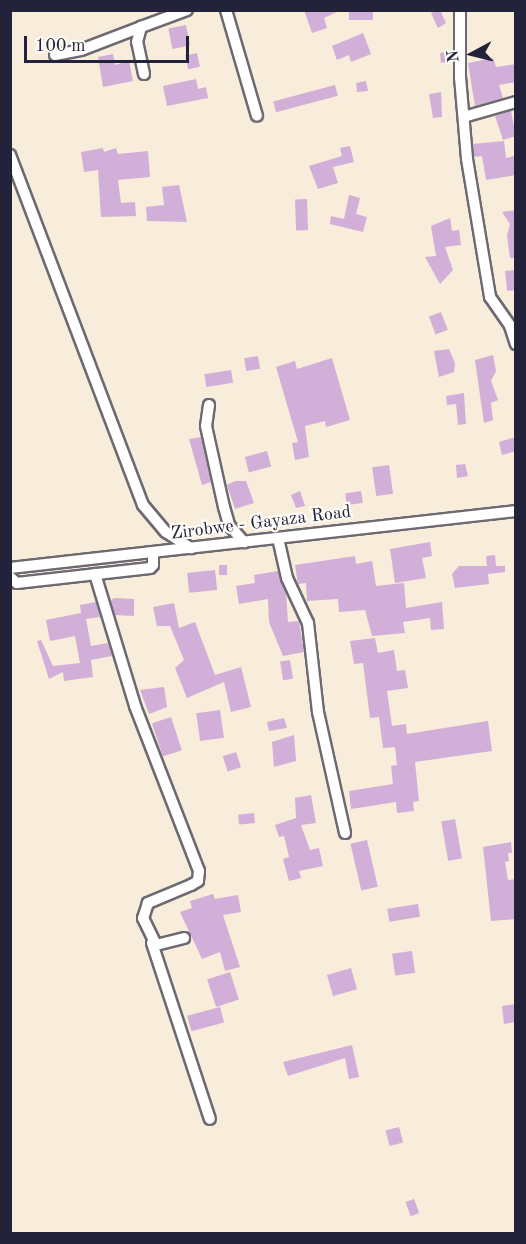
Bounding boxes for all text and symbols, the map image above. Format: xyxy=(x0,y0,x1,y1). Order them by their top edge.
scale bar xyxy=(27,24,192,62)
north arrow xyxy=(442,24,502,84)
text: 100 m xyxy=(35,37,86,55)
text: N xyxy=(445,49,463,63)
street label: Zirobwe - Gayaza Road xyxy=(170,501,352,545)

